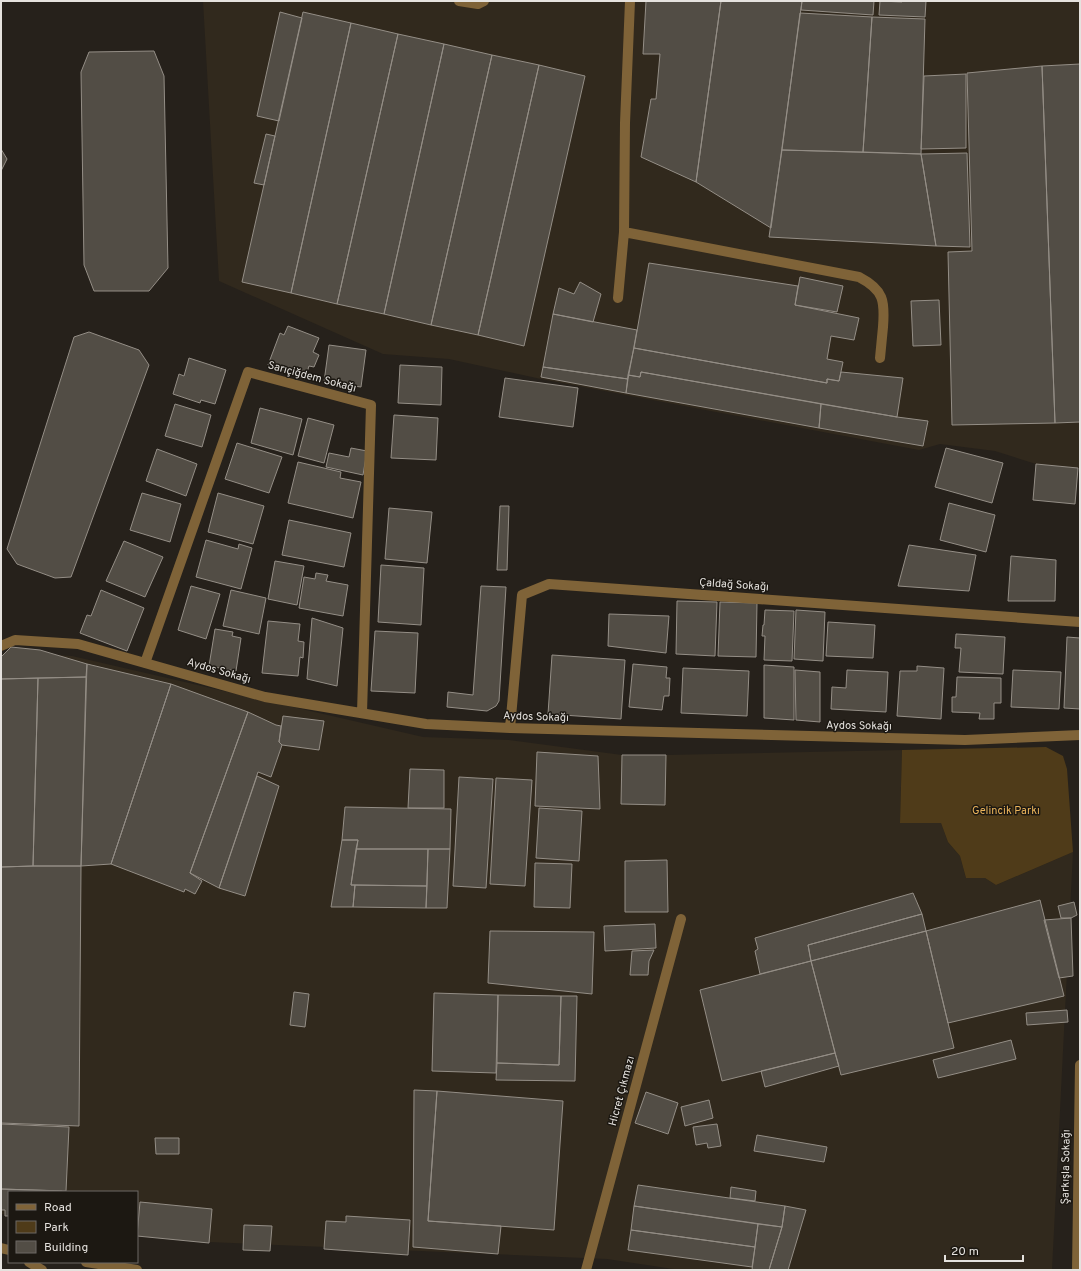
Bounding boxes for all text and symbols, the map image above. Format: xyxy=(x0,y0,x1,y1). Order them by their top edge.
street label: Sarıçiğdem Sokağı xyxy=(266,358,358,396)
street label: Çaldağ Sokağı xyxy=(699,576,769,594)
street label: Aydos Sokağı xyxy=(185,655,253,687)
street label: Aydos Sokağı xyxy=(503,709,569,725)
street label: Aydos Sokağı xyxy=(826,718,892,734)
park label: Gelincik Parkı xyxy=(972,804,1040,818)
street label: Hicret Çıkmazı xyxy=(606,1054,638,1128)
street label: Şarkışla Sokağı xyxy=(1058,1129,1074,1205)
legend xyxy=(8,1191,138,1263)
text: Road xyxy=(44,1200,72,1216)
text: Park xyxy=(44,1220,69,1236)
scale bar xyxy=(945,1237,1023,1263)
text: Building xyxy=(44,1240,88,1256)
text: 20 m xyxy=(951,1244,979,1260)

